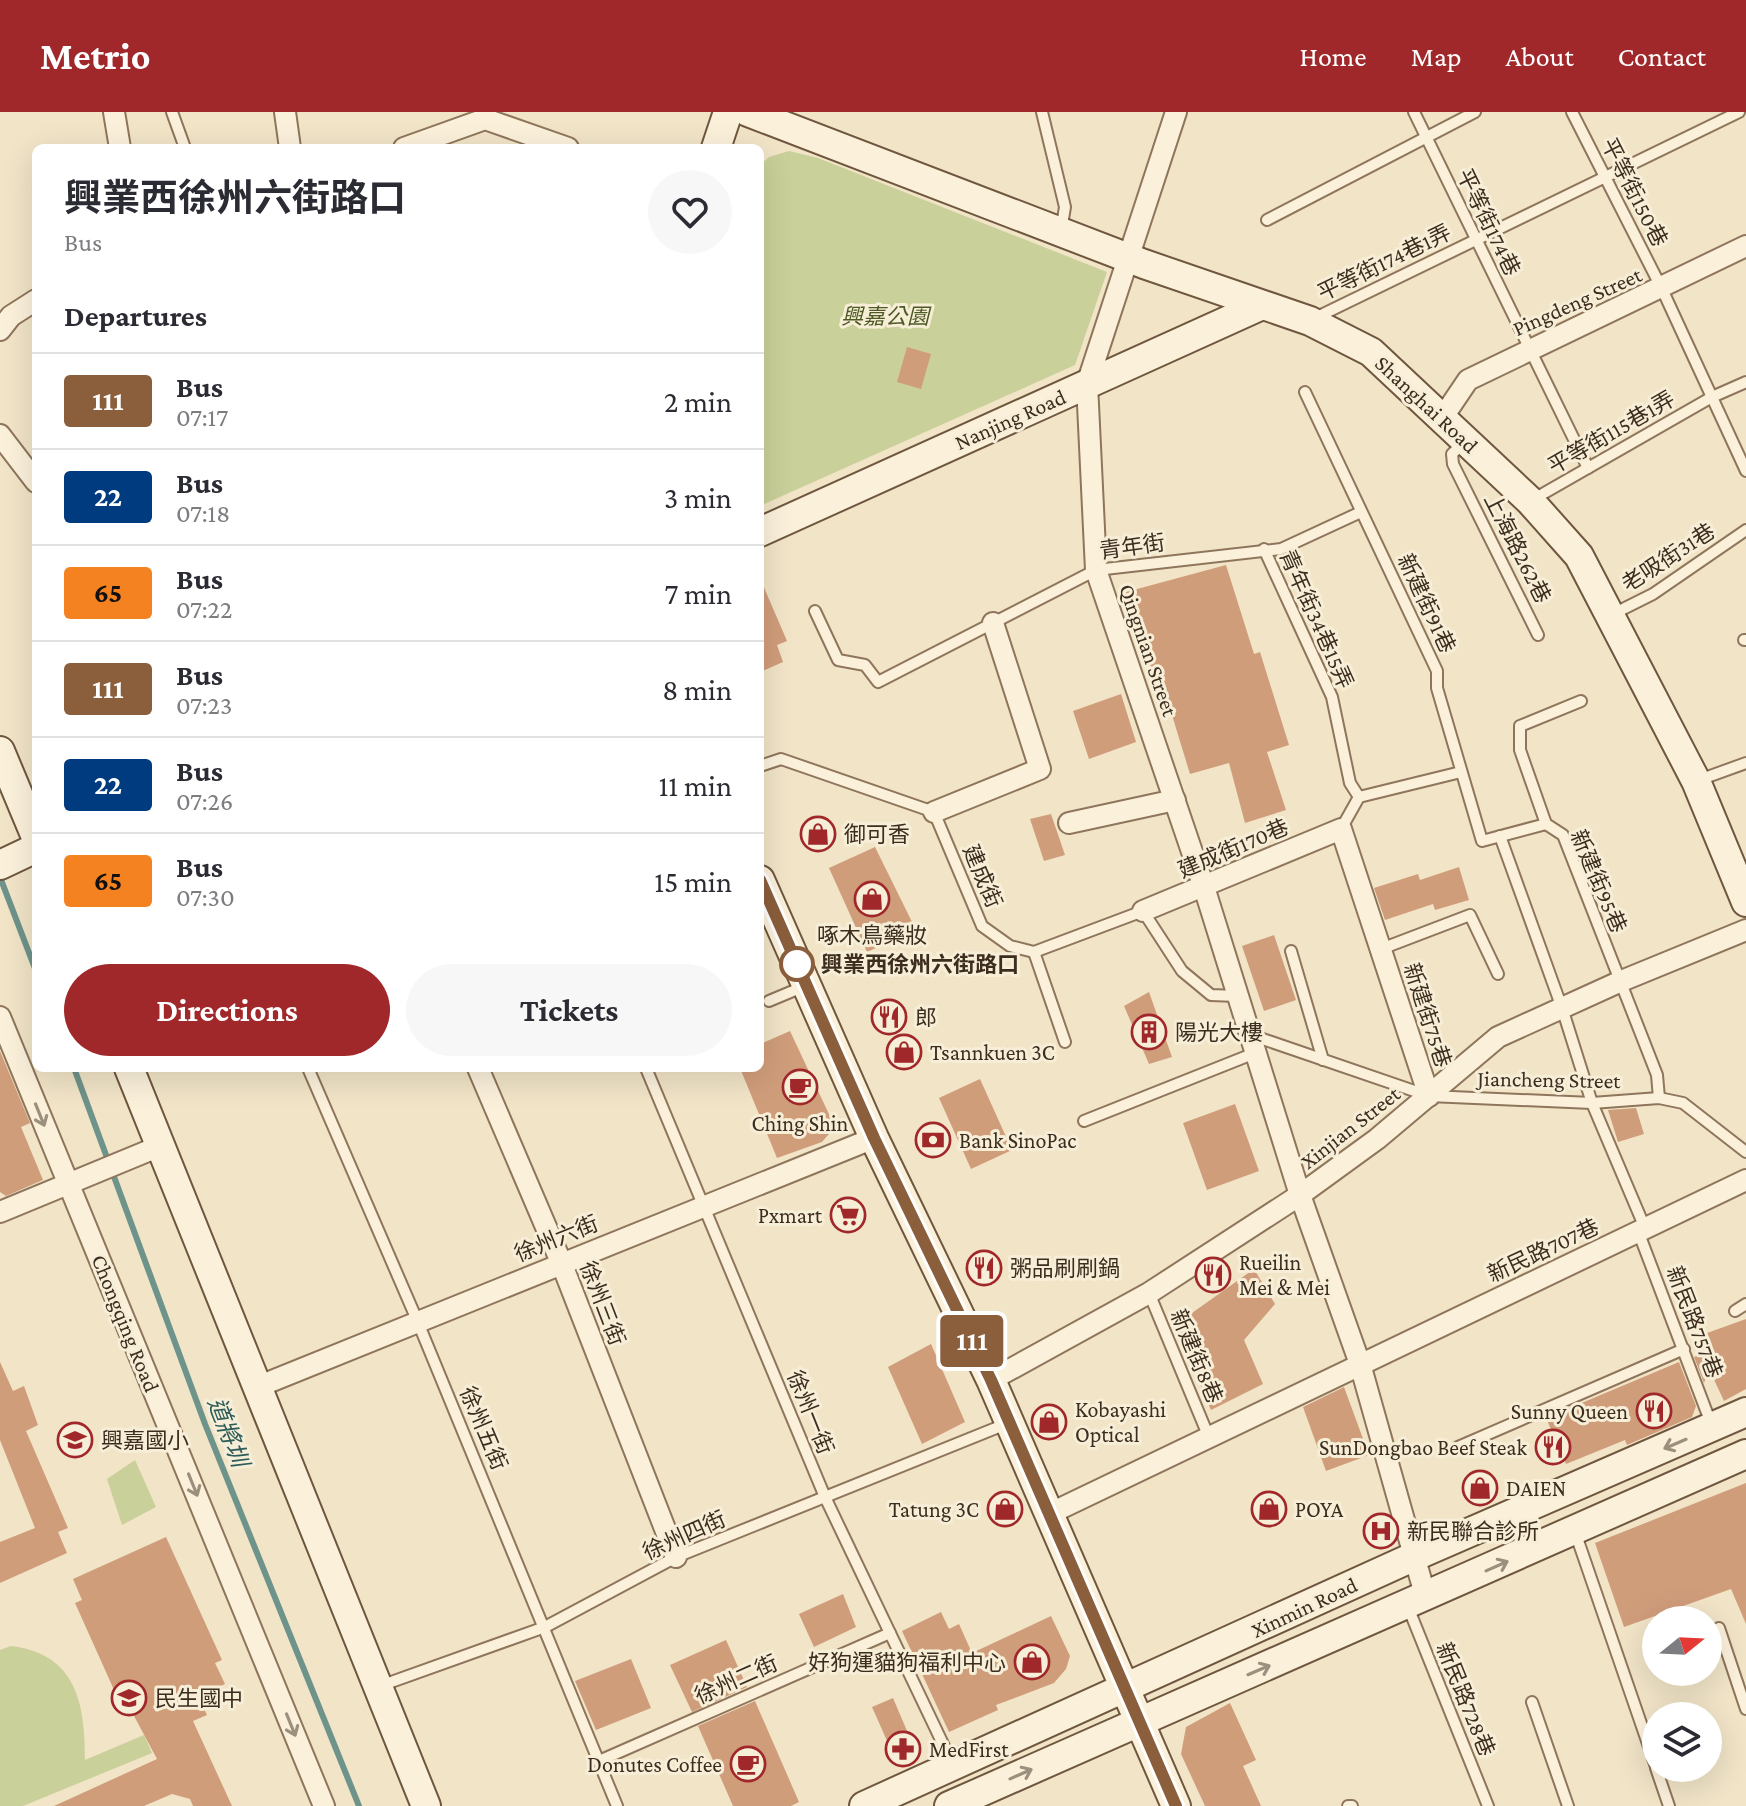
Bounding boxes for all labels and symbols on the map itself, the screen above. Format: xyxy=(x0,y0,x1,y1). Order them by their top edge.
street label: 平等街150巷 xyxy=(1597,134,1673,251)
street label: 平等街174巷 xyxy=(1452,165,1525,280)
street label: 平等街174巷1弄 xyxy=(1313,219,1455,306)
street label: Pingdeng Street xyxy=(1509,262,1646,341)
park label: 興嘉公園 xyxy=(841,304,932,329)
street label: Shanghai Road xyxy=(1370,350,1483,459)
street label: Nanjing Road xyxy=(951,384,1070,455)
street label: 平等街115巷1弄 xyxy=(1543,386,1679,479)
street label: 上海路262巷 xyxy=(1479,489,1556,607)
street label: 老吸街31巷 xyxy=(1617,518,1719,597)
street label: 青年街 xyxy=(1098,530,1166,563)
street label: 青年街34巷15弄 xyxy=(1275,546,1358,693)
street label: 新建街91巷 xyxy=(1393,550,1460,657)
street label: Qingnian Street xyxy=(1114,581,1183,720)
street label: 建成街170巷 xyxy=(1174,814,1292,883)
shop icon: 御可香 xyxy=(799,815,837,853)
place label: 御可香 xyxy=(844,822,910,847)
street label: 新建街95巷 xyxy=(1566,826,1631,936)
street label: 建成街 xyxy=(958,841,1007,911)
shop icon: 啄木鳥藥妝 xyxy=(853,880,891,918)
place label: 啄木鳥藥妝 xyxy=(817,923,927,948)
marker: 興業西徐州六街路口 xyxy=(780,947,814,981)
place label: 興業西徐州六街路口 xyxy=(821,952,1019,977)
street label: 新建街75巷 xyxy=(1399,960,1456,1071)
restaurant icon: 郎 xyxy=(870,998,908,1036)
place label: 郎 xyxy=(915,1005,937,1030)
building icon: 陽光大樓 xyxy=(1130,1013,1168,1051)
place label: 陽光大樓 xyxy=(1175,1020,1263,1045)
shop icon: Tsannkuen 3C xyxy=(885,1033,923,1071)
place label: Tsannkuen 3C xyxy=(930,1040,1055,1065)
street label: Jiancheng Street xyxy=(1475,1066,1621,1093)
cafe icon: Ching Shin xyxy=(781,1068,819,1106)
street label: Xinjian Street xyxy=(1296,1080,1405,1174)
one-way arrow xyxy=(34,1102,49,1127)
place label: Ching Shin xyxy=(752,1111,849,1136)
bank icon: Bank SinoPac xyxy=(914,1121,952,1159)
place label: Bank SinoPac xyxy=(959,1128,1076,1153)
supermarket icon: Pxmart xyxy=(829,1196,867,1234)
place label: Pxmart xyxy=(758,1203,823,1228)
street label: 徐州六街 xyxy=(511,1210,602,1267)
street label: 新民路707巷 xyxy=(1484,1214,1603,1287)
restaurant icon: 粥品刷刷鍋 xyxy=(965,1249,1003,1287)
place label: Rueilin Mei & Mei xyxy=(1239,1250,1330,1300)
street label: Chongqing Road xyxy=(87,1251,165,1396)
place label: 粥品刷刷鍋 xyxy=(1010,1256,1120,1281)
restaurant icon: Rueilin Mei & Mei xyxy=(1194,1256,1232,1294)
street label: 徐州三街 xyxy=(575,1258,630,1349)
street label: 新民路757巷 xyxy=(1662,1263,1727,1382)
street label: 新建街8巷 xyxy=(1166,1305,1228,1407)
line badge: 111 xyxy=(926,1315,1018,1367)
street label: 徐州一街 xyxy=(782,1367,839,1458)
street label: 徐州五街 xyxy=(455,1383,512,1474)
restaurant icon: Sunny Queen xyxy=(1635,1392,1673,1430)
water label: 道將圳 xyxy=(203,1393,255,1473)
place label: Kobayashi Optical xyxy=(1075,1397,1166,1447)
place label: Sunny Queen xyxy=(1511,1399,1628,1424)
shop icon: Kobayashi Optical xyxy=(1030,1403,1068,1441)
school or university icon: 興嘉國小 xyxy=(56,1421,94,1459)
place label: 興嘉國小 xyxy=(101,1428,189,1453)
restaurant icon: SunDongbao Beef Steak xyxy=(1534,1428,1572,1466)
place label: SunDongbao Beef Steak xyxy=(1319,1435,1527,1460)
one-way arrow xyxy=(1663,1437,1687,1452)
shop icon: DAIEN xyxy=(1461,1469,1499,1507)
one-way arrow xyxy=(186,1472,201,1497)
place label: DAIEN xyxy=(1506,1476,1566,1501)
shop icon: Tatung 3C xyxy=(986,1490,1024,1528)
shop icon: POYA xyxy=(1250,1490,1288,1528)
place label: Tatung 3C xyxy=(889,1497,979,1522)
place label: POYA xyxy=(1295,1497,1344,1522)
street label: 徐州四街 xyxy=(639,1506,729,1565)
hospital icon: 新民聯合診所 xyxy=(1362,1512,1400,1550)
place label: 新民聯合診所 xyxy=(1407,1519,1539,1544)
one-way arrow xyxy=(1485,1558,1509,1573)
street label: Xinmin Road xyxy=(1247,1572,1362,1643)
north arrow xyxy=(1642,1606,1722,1686)
street label: 新民路728巷 xyxy=(1431,1639,1500,1760)
shop icon: 好狗運貓狗福利中心 xyxy=(1013,1643,1051,1681)
street label: 徐州二街 xyxy=(691,1650,781,1709)
place label: 好狗運貓狗福利中心 xyxy=(808,1650,1006,1675)
one-way arrow xyxy=(1246,1662,1271,1677)
school or university icon: 民生國中 xyxy=(110,1679,148,1717)
place label: 民生國中 xyxy=(155,1686,243,1711)
one-way arrow xyxy=(285,1712,299,1737)
pharmacy icon: MedFirst xyxy=(884,1730,922,1768)
place label: MedFirst xyxy=(929,1737,1009,1762)
cafe icon: Donutes Coffee xyxy=(729,1745,767,1783)
place label: Donutes Coffee xyxy=(587,1752,722,1777)
one-way arrow xyxy=(1008,1766,1033,1781)

